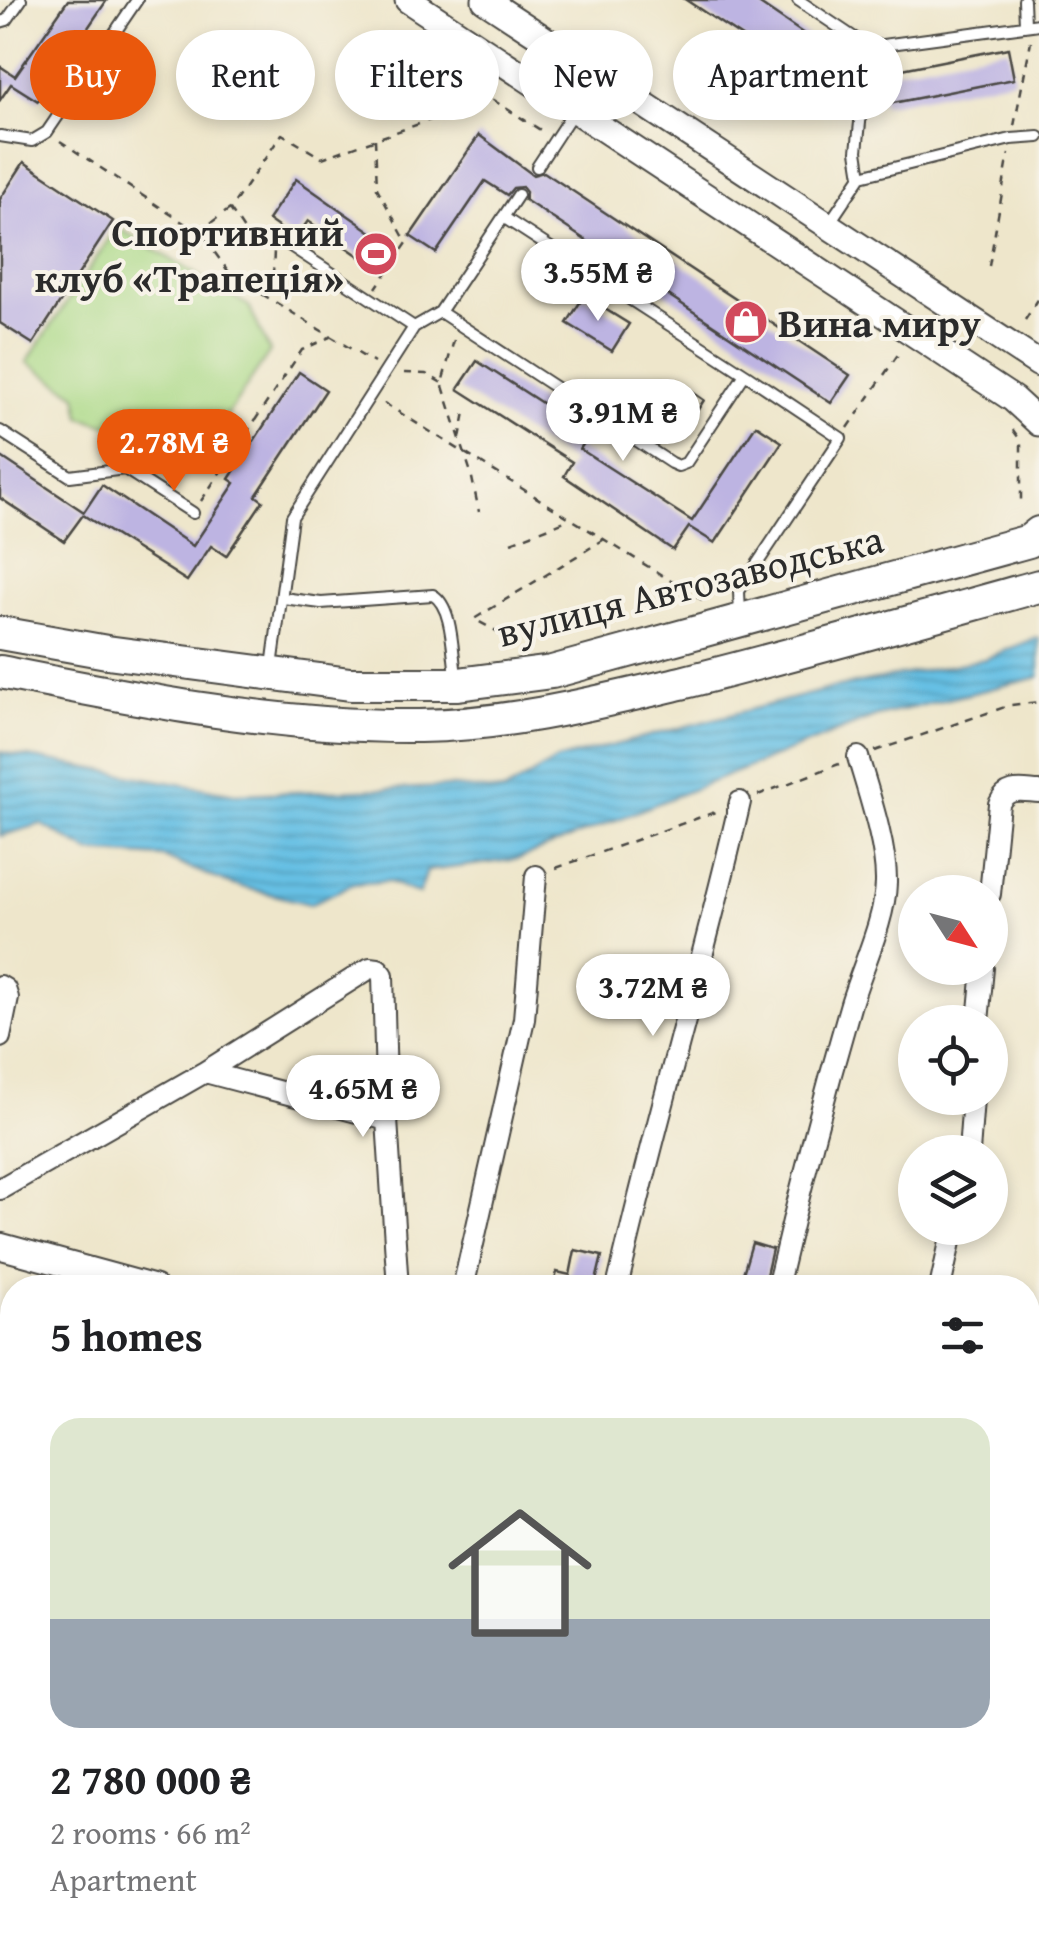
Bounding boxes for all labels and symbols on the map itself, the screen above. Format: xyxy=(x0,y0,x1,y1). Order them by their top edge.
place label: Спортивний клуб «Трапеція» xyxy=(35,202,344,307)
sports icon: Спортивний клуб «Трапеція» xyxy=(353,231,399,277)
pin: 3.55M ₴ xyxy=(506,239,690,324)
place label: Вина миру xyxy=(778,293,981,352)
shop icon: Вина миру xyxy=(723,299,769,345)
pin: 3.91M ₴ xyxy=(531,379,715,464)
pin: 2.78M ₴ xyxy=(82,409,266,494)
street label: вулиця Автозаводська xyxy=(491,509,889,661)
north arrow xyxy=(898,875,1008,985)
pin: 3.72M ₴ xyxy=(561,954,745,1039)
pin: 4.65M ₴ xyxy=(271,1055,455,1140)

